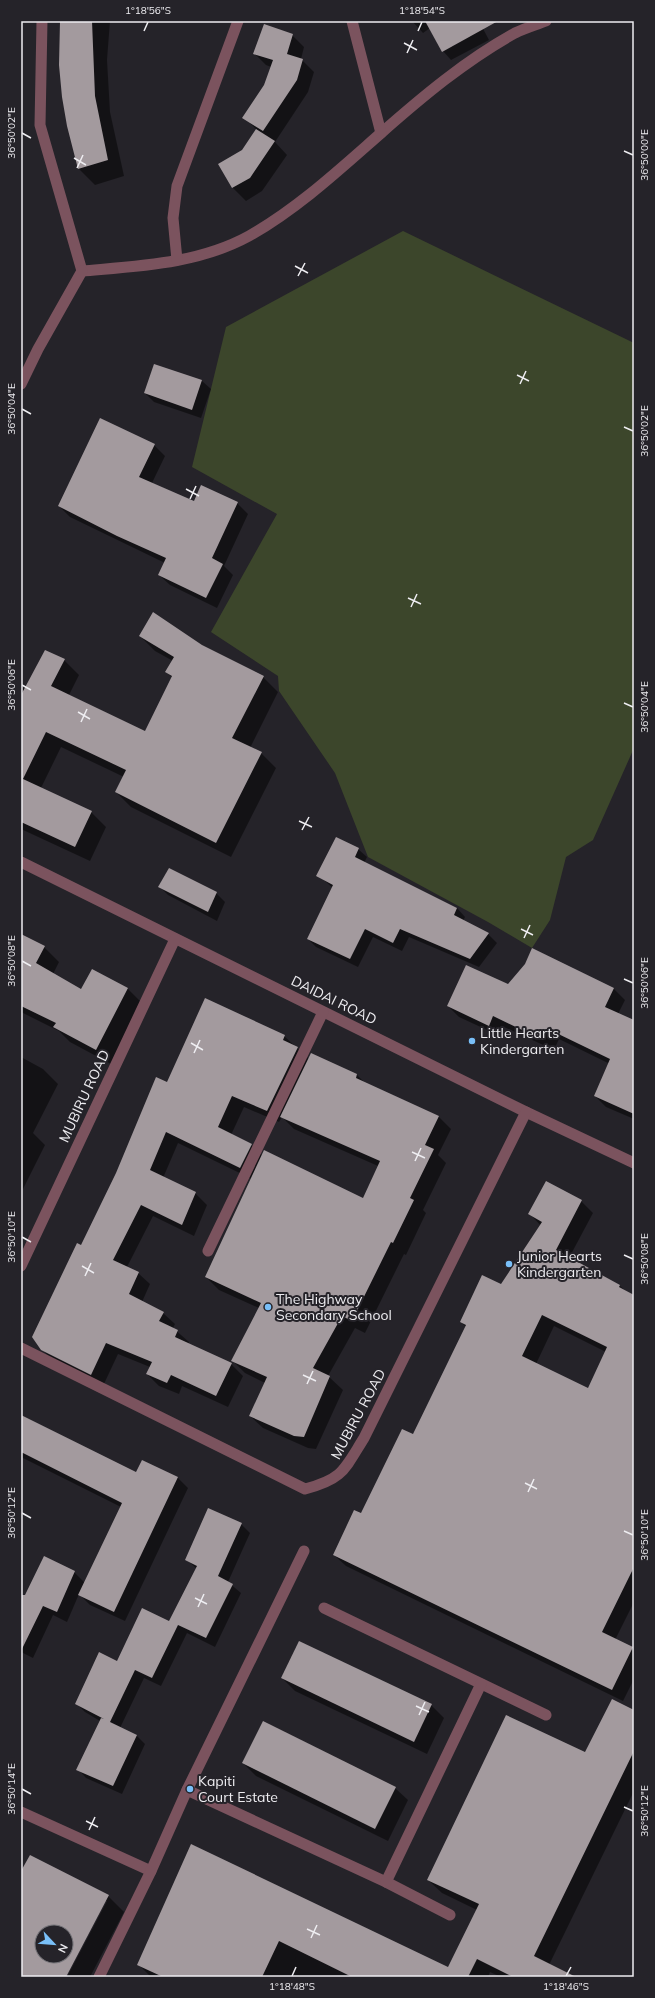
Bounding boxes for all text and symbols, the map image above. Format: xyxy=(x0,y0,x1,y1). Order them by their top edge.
text: 1°18'56"S xyxy=(125,4,171,17)
text: 1°18'54"S xyxy=(399,4,445,17)
text: 36°50'02"E xyxy=(5,107,18,159)
text: 36°50'00"E xyxy=(638,129,651,181)
text: 36°50'04"E xyxy=(5,383,18,435)
text: 36°50'02"E xyxy=(638,405,651,457)
text: 36°50'06"E xyxy=(5,659,18,711)
text: 36°50'04"E xyxy=(638,681,651,733)
text: 36°50'08"E xyxy=(5,935,18,987)
text: 36°50'06"E xyxy=(638,957,651,1009)
street label: DAIDAI ROAD xyxy=(288,972,380,1028)
place label: Little Hearts Kindergarten xyxy=(480,1024,564,1058)
marker: Little Hearts Kindergarten xyxy=(467,1036,477,1046)
street label: MUBIRU ROAD xyxy=(55,1047,113,1145)
text: 36°50'10"E xyxy=(5,1211,18,1263)
text: 36°50'08"E xyxy=(638,1233,651,1285)
place label: Junior Hearts Kindergarten xyxy=(517,1247,602,1281)
marker: Junior Hearts Kindergarten xyxy=(504,1259,514,1269)
place label: The Highway Secondary School xyxy=(276,1290,392,1324)
marker: The Highway Secondary School xyxy=(263,1302,273,1312)
street label: MUBIRU ROAD xyxy=(327,1366,389,1462)
text: 36°50'12"E xyxy=(5,1487,18,1539)
text: 36°50'10"E xyxy=(638,1509,651,1561)
text: 36°50'14"E xyxy=(5,1763,18,1815)
place label: Kapiti Court Estate xyxy=(198,1772,278,1806)
marker: Kapiti Court Estate xyxy=(185,1784,195,1794)
text: 36°50'12"E xyxy=(638,1785,651,1837)
north arrow xyxy=(34,1924,74,1964)
text: N xyxy=(55,1942,71,1955)
text: 1°18'48"S xyxy=(269,1980,315,1993)
text: 1°18'46"S xyxy=(543,1980,589,1993)

